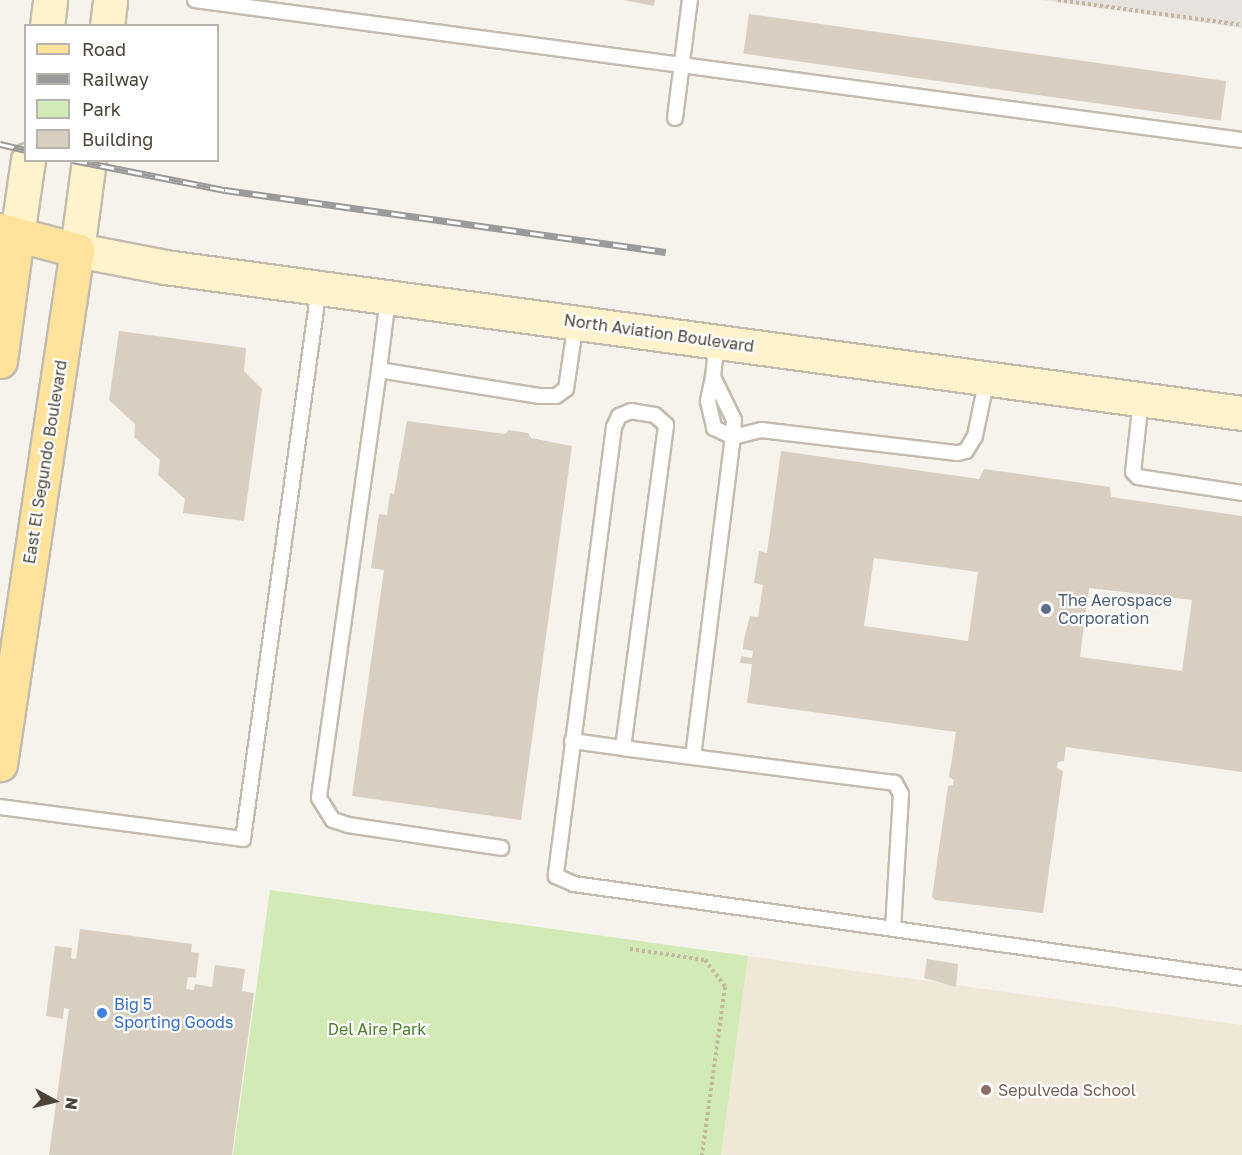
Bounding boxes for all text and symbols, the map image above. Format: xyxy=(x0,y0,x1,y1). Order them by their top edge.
legend xyxy=(24,24,219,162)
text: Road xyxy=(82,38,126,60)
text: Railway xyxy=(82,68,149,90)
text: Park xyxy=(82,98,121,120)
text: Building xyxy=(82,128,153,150)
street label: North Aviation Boulevard xyxy=(563,310,755,356)
street label: East El Segundo Boulevard xyxy=(19,359,71,565)
place label: The Aerospace Corporation xyxy=(1058,590,1172,628)
marker: The Aerospace Corporation xyxy=(1039,602,1053,616)
place label: Big 5 Sporting Goods xyxy=(114,994,233,1032)
marker: Big 5 Sporting Goods xyxy=(95,1006,109,1020)
park label: Del Aire Park xyxy=(328,1019,426,1039)
north arrow xyxy=(24,1071,84,1131)
place label: Sepulveda School xyxy=(998,1080,1136,1100)
marker: Sepulveda School xyxy=(979,1083,993,1097)
text: N xyxy=(61,1096,83,1111)

